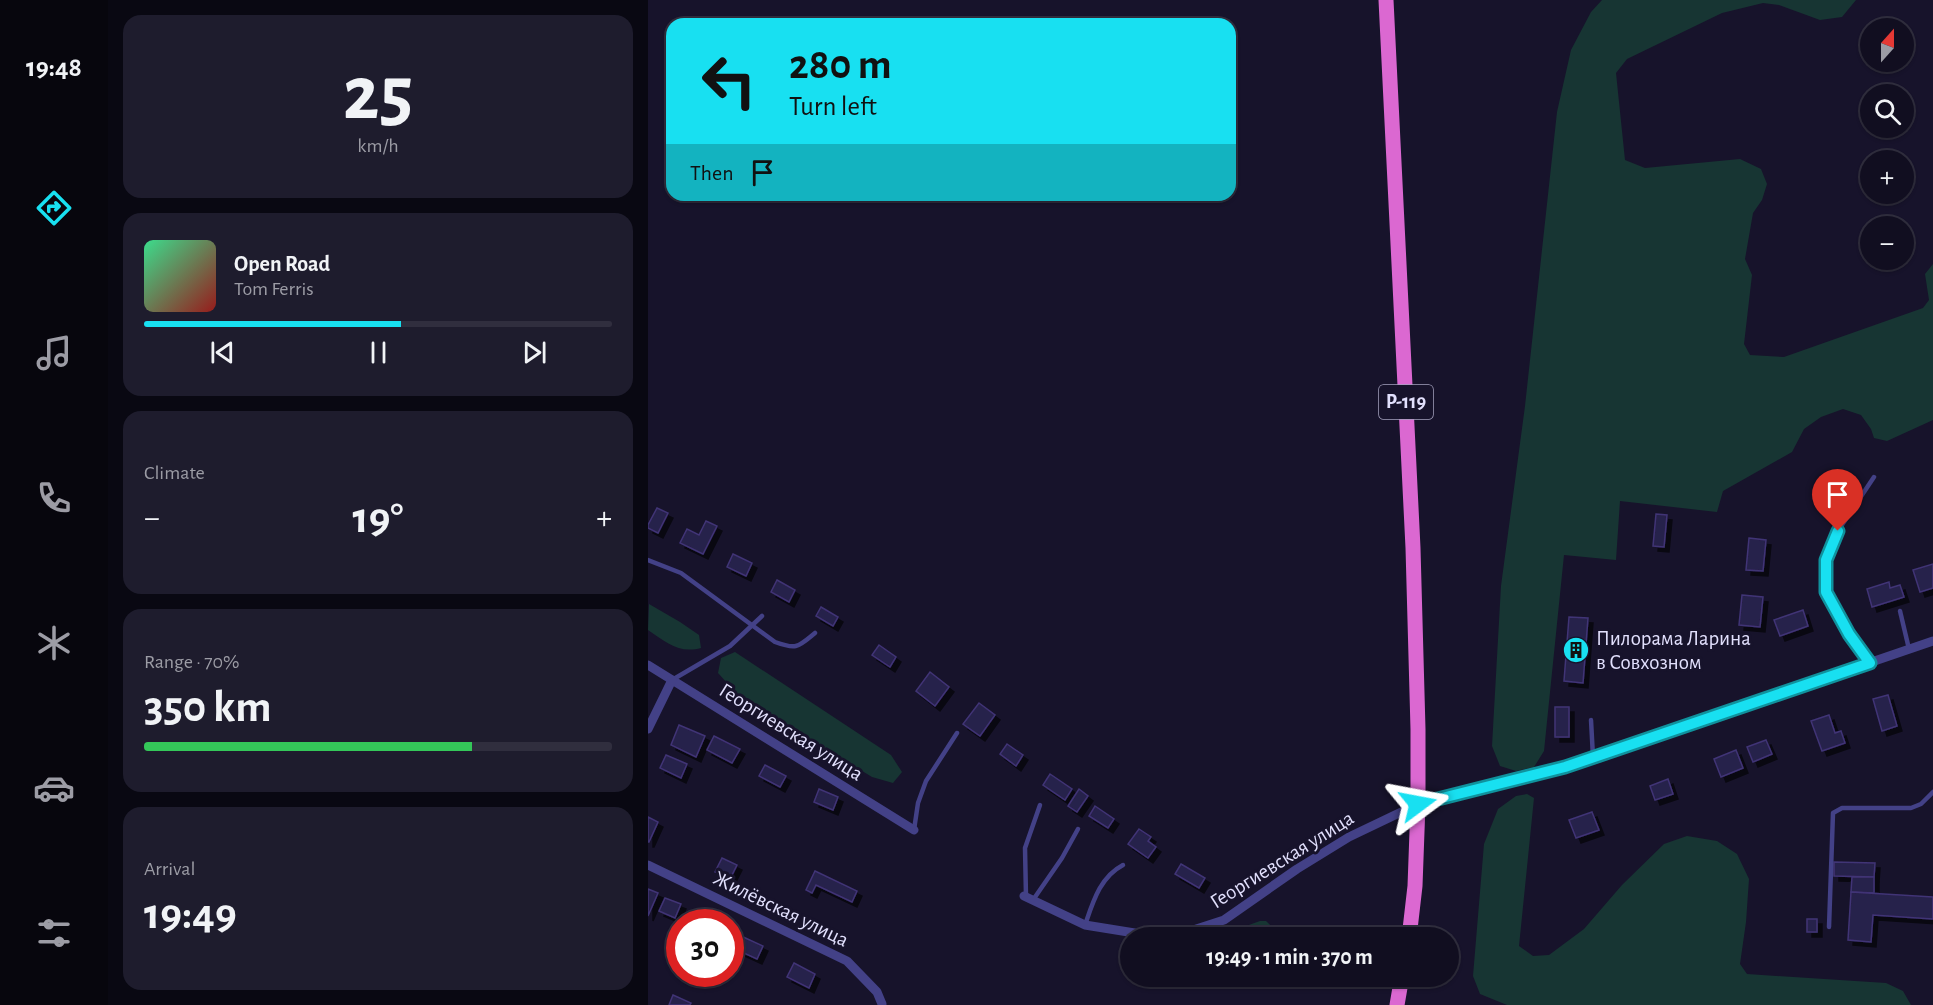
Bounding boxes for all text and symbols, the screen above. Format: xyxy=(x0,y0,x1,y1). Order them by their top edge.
north arrow xyxy=(1860,18,1914,72)
map controls xyxy=(1860,18,1914,270)
icon: left xyxy=(690,42,768,120)
text: 280 m xyxy=(789,44,892,86)
text: 19:48 xyxy=(26,54,82,81)
text: 25 xyxy=(343,56,413,134)
button: search xyxy=(1860,84,1914,138)
text: Turn left xyxy=(789,93,877,120)
text: km/h xyxy=(357,136,399,156)
button: + xyxy=(1860,150,1914,204)
icon: arrive xyxy=(746,156,779,189)
text: Then xyxy=(690,162,734,184)
icon: directions xyxy=(33,187,75,229)
button: − xyxy=(1860,216,1914,270)
text: Open Road xyxy=(234,253,330,275)
text: Tom Ferris xyxy=(234,279,314,299)
icon: music xyxy=(33,332,75,374)
icon: previous xyxy=(206,336,239,369)
icon: pause xyxy=(362,336,395,369)
icon: next xyxy=(518,336,551,369)
road number: Р-119 xyxy=(1379,385,1433,419)
text: Climate xyxy=(144,463,205,483)
pin xyxy=(1812,469,1863,531)
icon: phone xyxy=(33,477,75,519)
icon: arrive xyxy=(1821,478,1854,511)
text: 19° xyxy=(352,496,404,541)
text: − xyxy=(144,502,160,535)
text: + xyxy=(596,502,612,535)
icon: climate xyxy=(33,622,75,664)
place label: Пилорама Ларина в Совхозном xyxy=(1596,628,1751,673)
building icon: Пилорама Ларина в Совхозном xyxy=(1561,635,1591,665)
text: Range · 70% xyxy=(144,652,240,672)
street label: Георгиевская улица xyxy=(715,679,867,785)
text: 350 km xyxy=(144,685,272,730)
icon: car xyxy=(33,767,75,809)
position arrow xyxy=(1386,772,1450,836)
street label: Георгиевская улица xyxy=(1206,807,1358,913)
text: Arrival xyxy=(144,859,195,879)
street label: Жилёвская улица xyxy=(710,867,852,951)
text: 19:49 xyxy=(144,892,237,937)
speed limit sign: 30 xyxy=(666,909,744,987)
icon: filters xyxy=(33,912,75,954)
text: 19:49 · 1 min · 370 m xyxy=(1206,946,1373,968)

